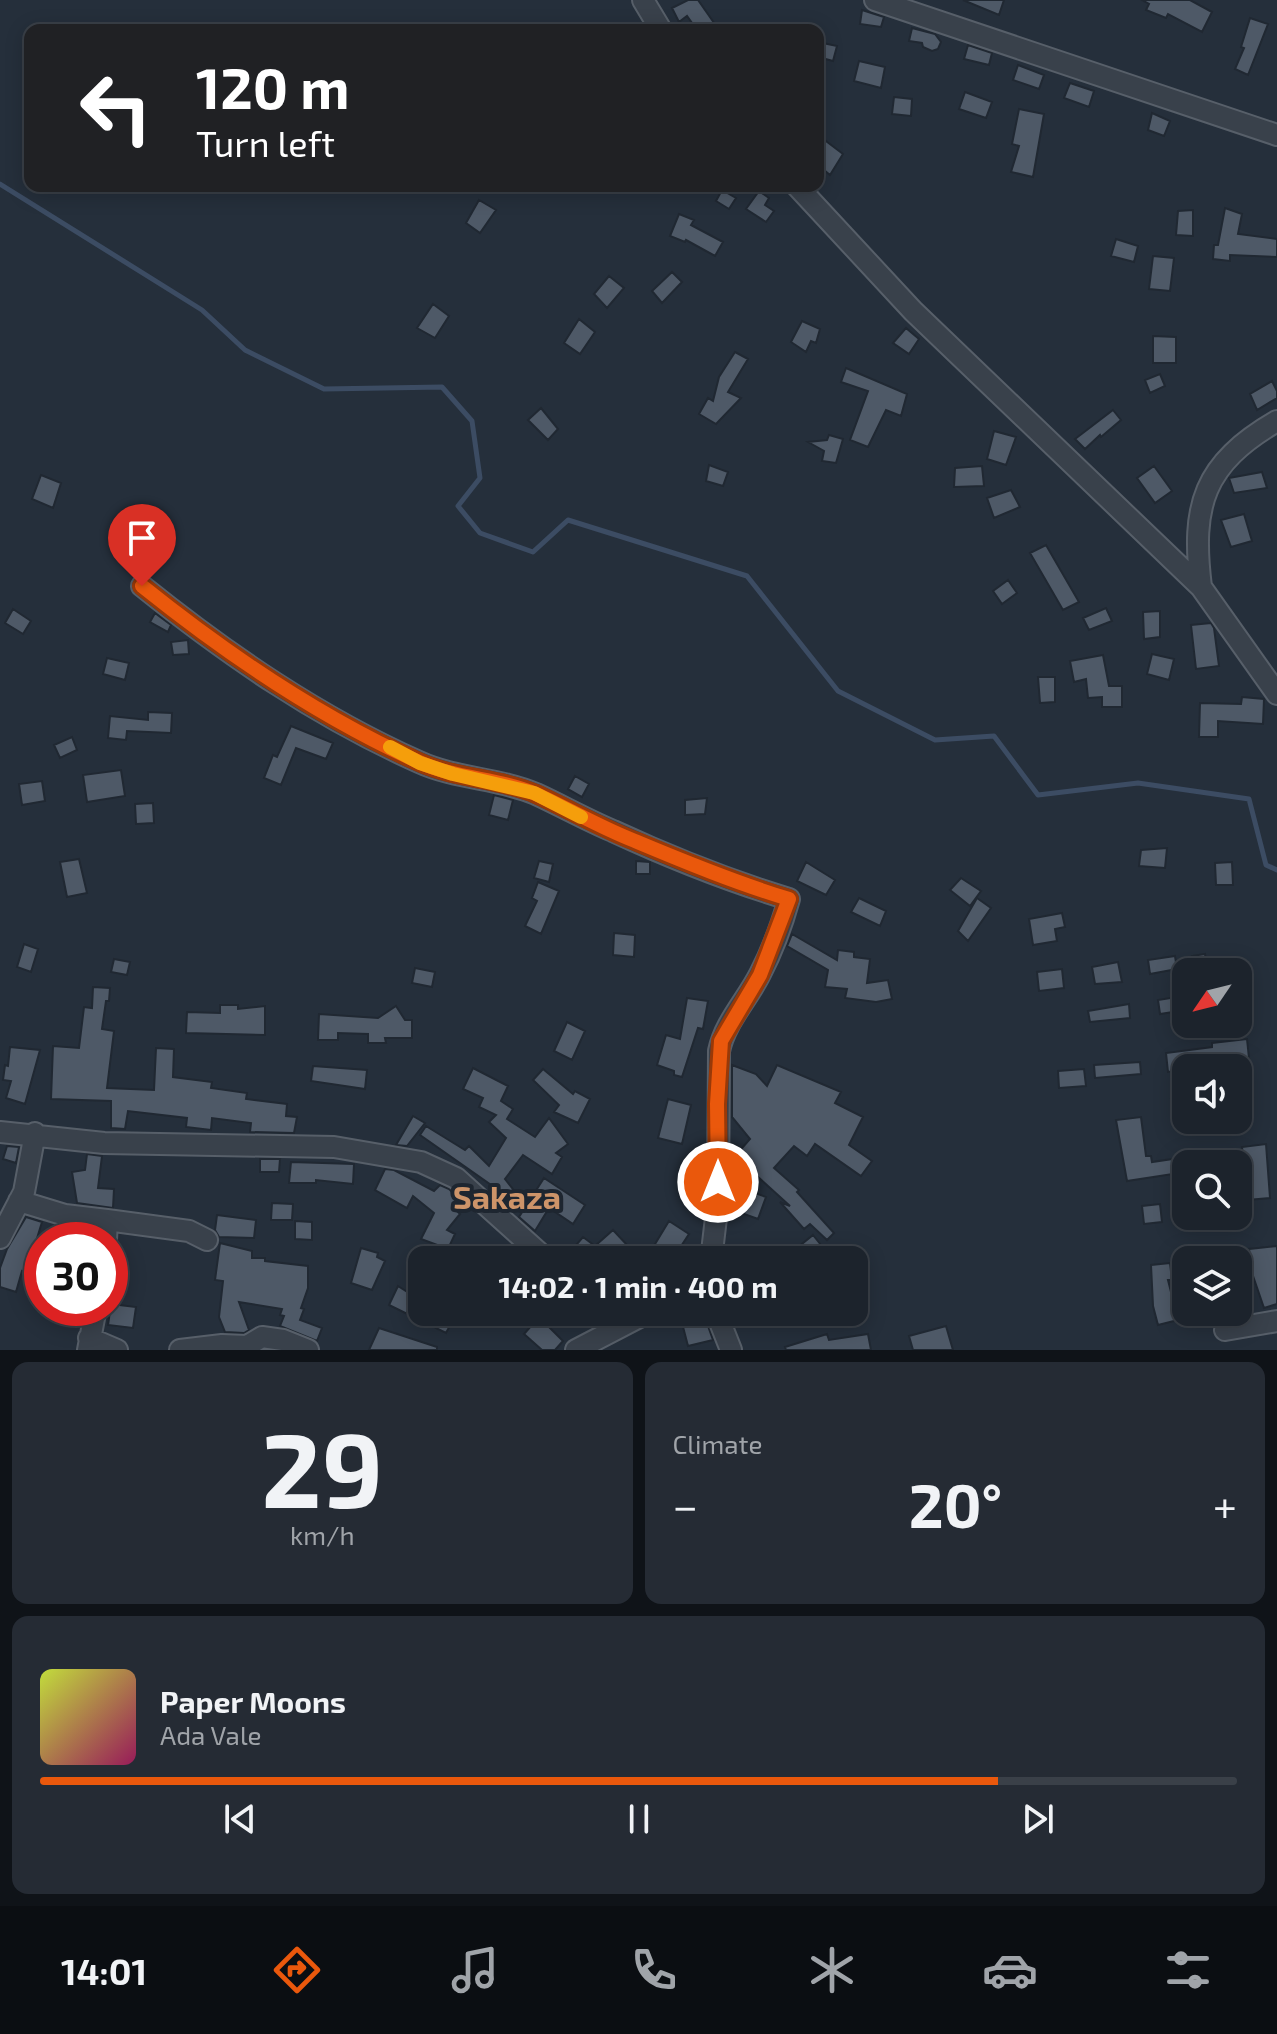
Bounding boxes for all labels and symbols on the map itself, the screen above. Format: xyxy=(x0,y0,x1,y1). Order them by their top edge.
pin xyxy=(108,504,176,586)
north arrow xyxy=(1172,958,1252,1038)
position arrow xyxy=(676,1140,760,1224)
district label: Sakaza xyxy=(453,1177,561,1215)
speed limit sign: 30 xyxy=(24,1222,128,1326)

